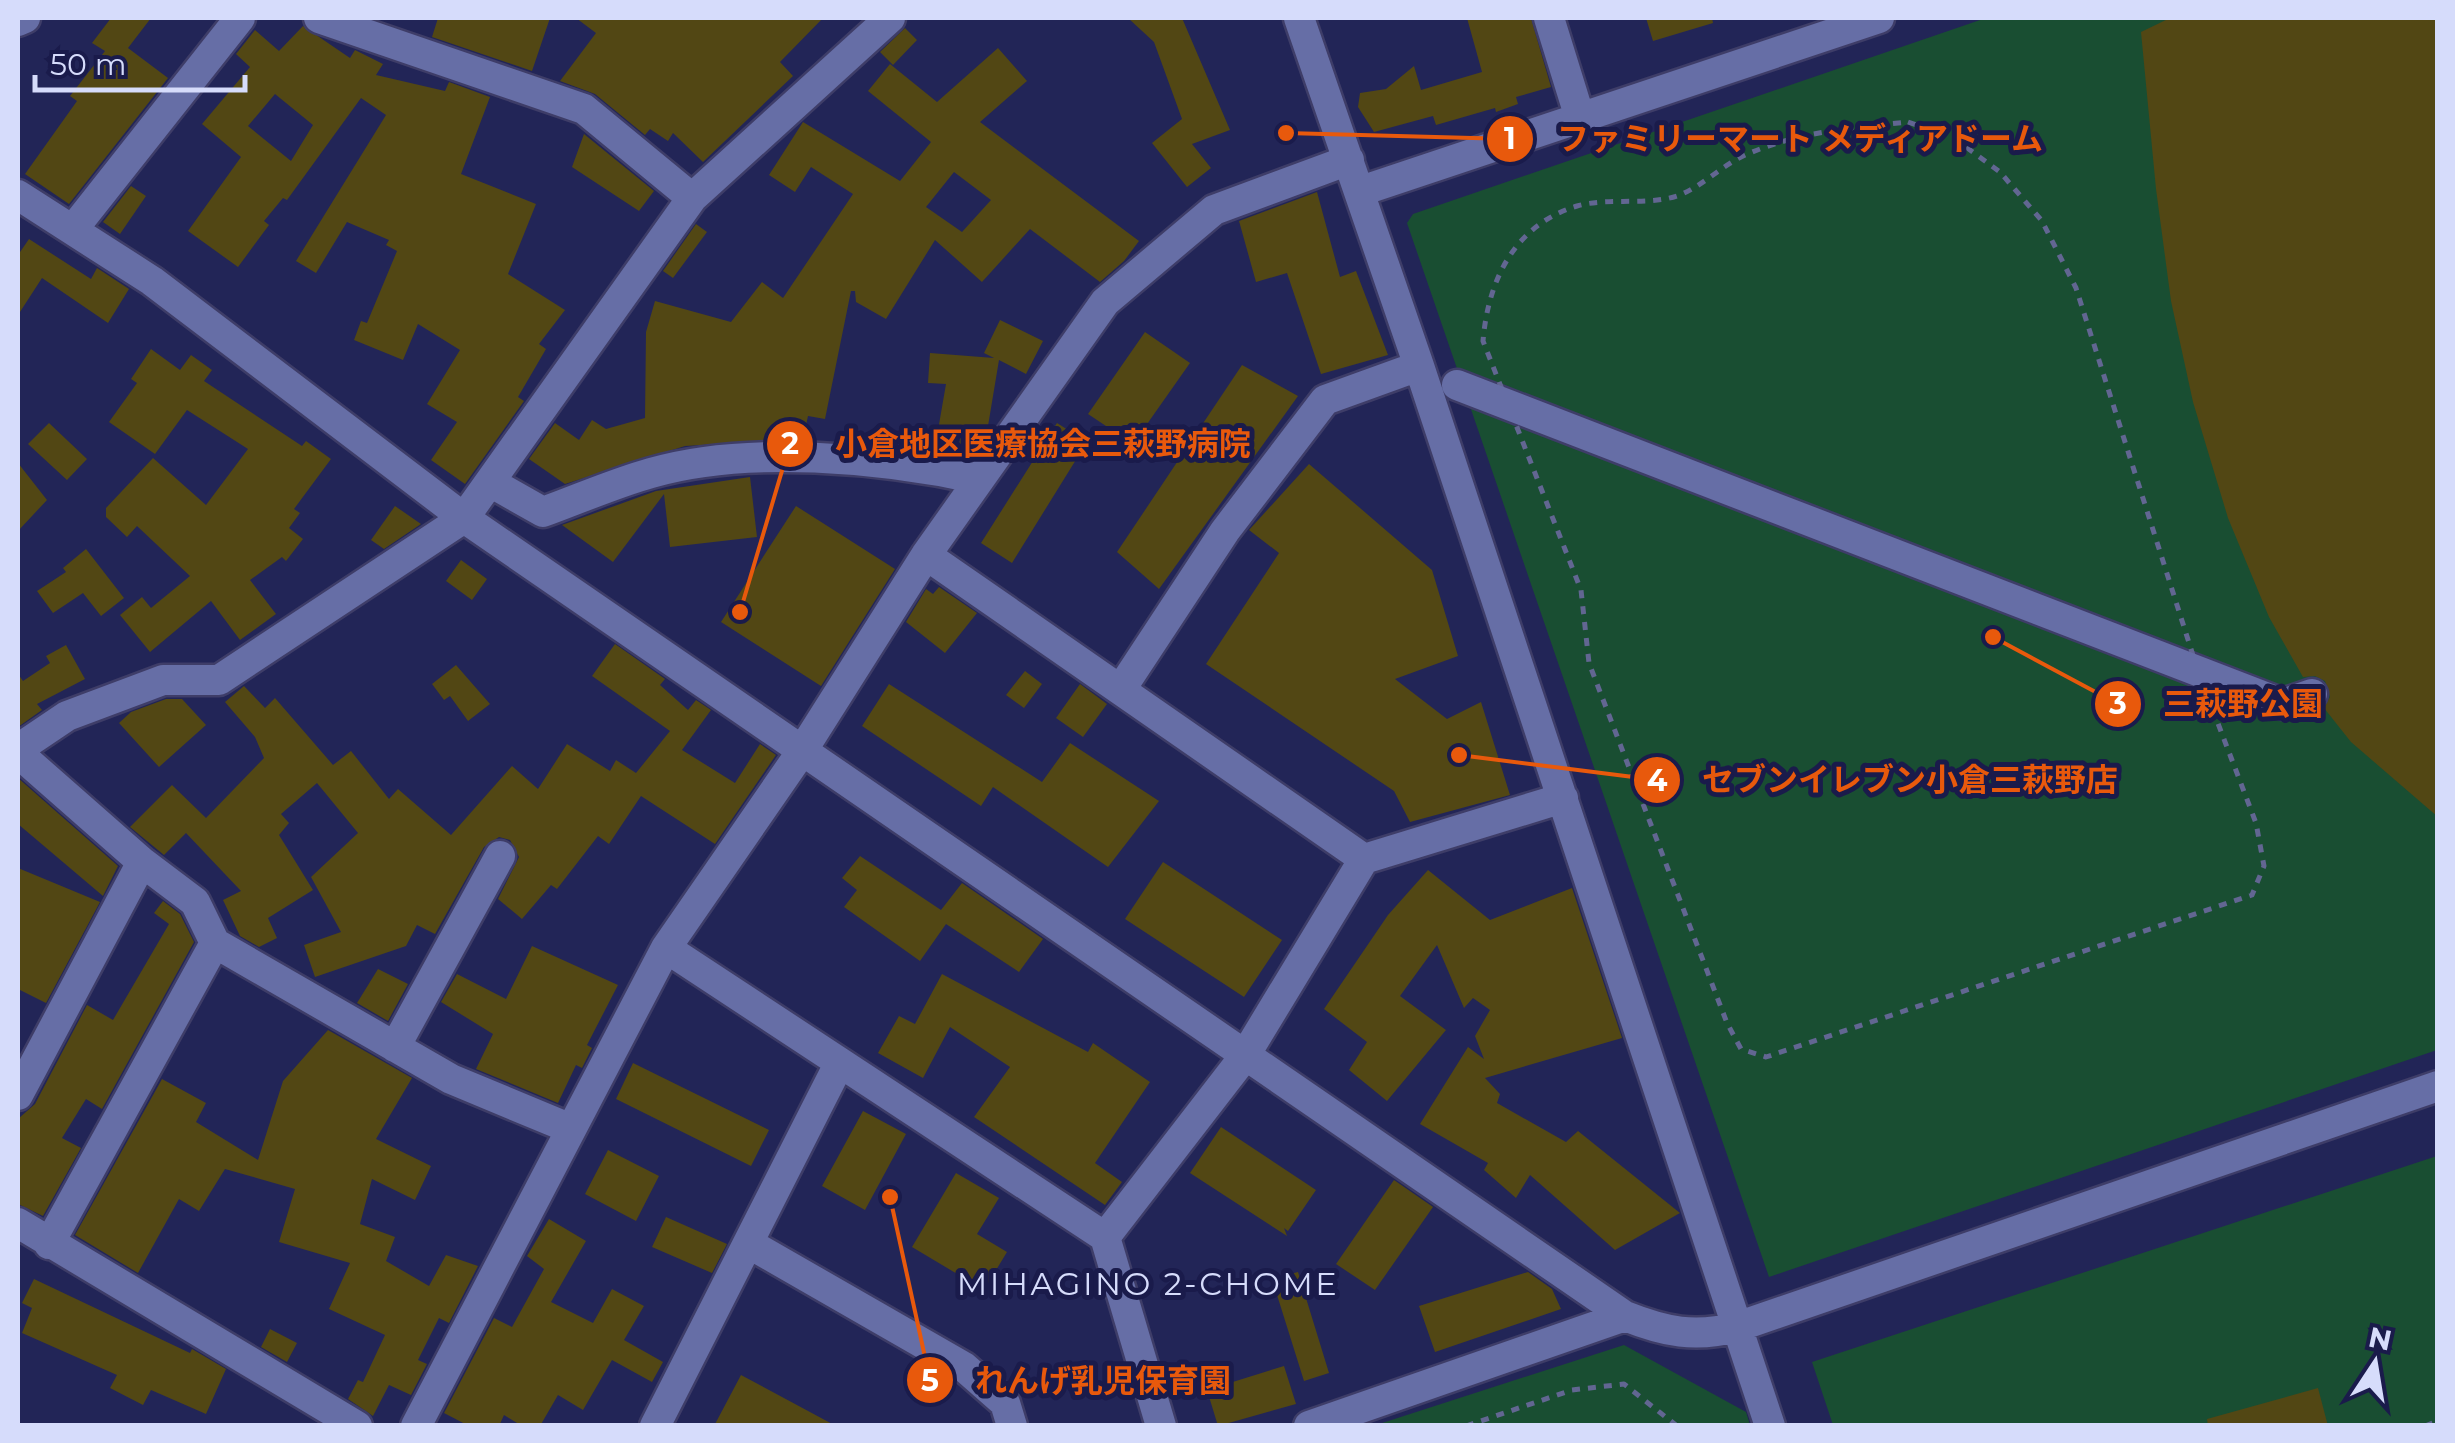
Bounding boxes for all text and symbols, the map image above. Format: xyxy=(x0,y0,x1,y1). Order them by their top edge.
scale bar xyxy=(35,30,245,92)
text: 50 m xyxy=(50,46,127,83)
callout: ファミリーマート メディアドーム xyxy=(1485,108,2064,170)
text: ファミリーマート メディアドーム xyxy=(1557,119,2043,158)
text: 1 xyxy=(1504,120,1516,157)
callout: 小倉地区医療協会三萩野病院 xyxy=(765,413,1271,475)
text: 小倉地区医療協会三萩野病院 xyxy=(835,424,1251,463)
text: 2 xyxy=(781,425,799,462)
callout: 三萩野公園 xyxy=(2093,673,2343,735)
text: 三萩野公園 xyxy=(2163,684,2323,723)
text: 3 xyxy=(2108,685,2127,722)
callout: セブンイレブン小倉三萩野店 xyxy=(1632,749,2138,811)
text: セブンイレブン小倉三萩野店 xyxy=(1702,760,2118,799)
text: 4 xyxy=(1647,762,1668,799)
district label: MIHAGINO 2-CHOME xyxy=(957,1264,1339,1303)
north arrow xyxy=(2325,1313,2425,1413)
text: N xyxy=(2366,1320,2395,1358)
callout: れんげ乳児保育園 xyxy=(905,1349,1251,1411)
text: れんげ乳児保育園 xyxy=(975,1361,1231,1400)
text: 5 xyxy=(921,1362,939,1399)

